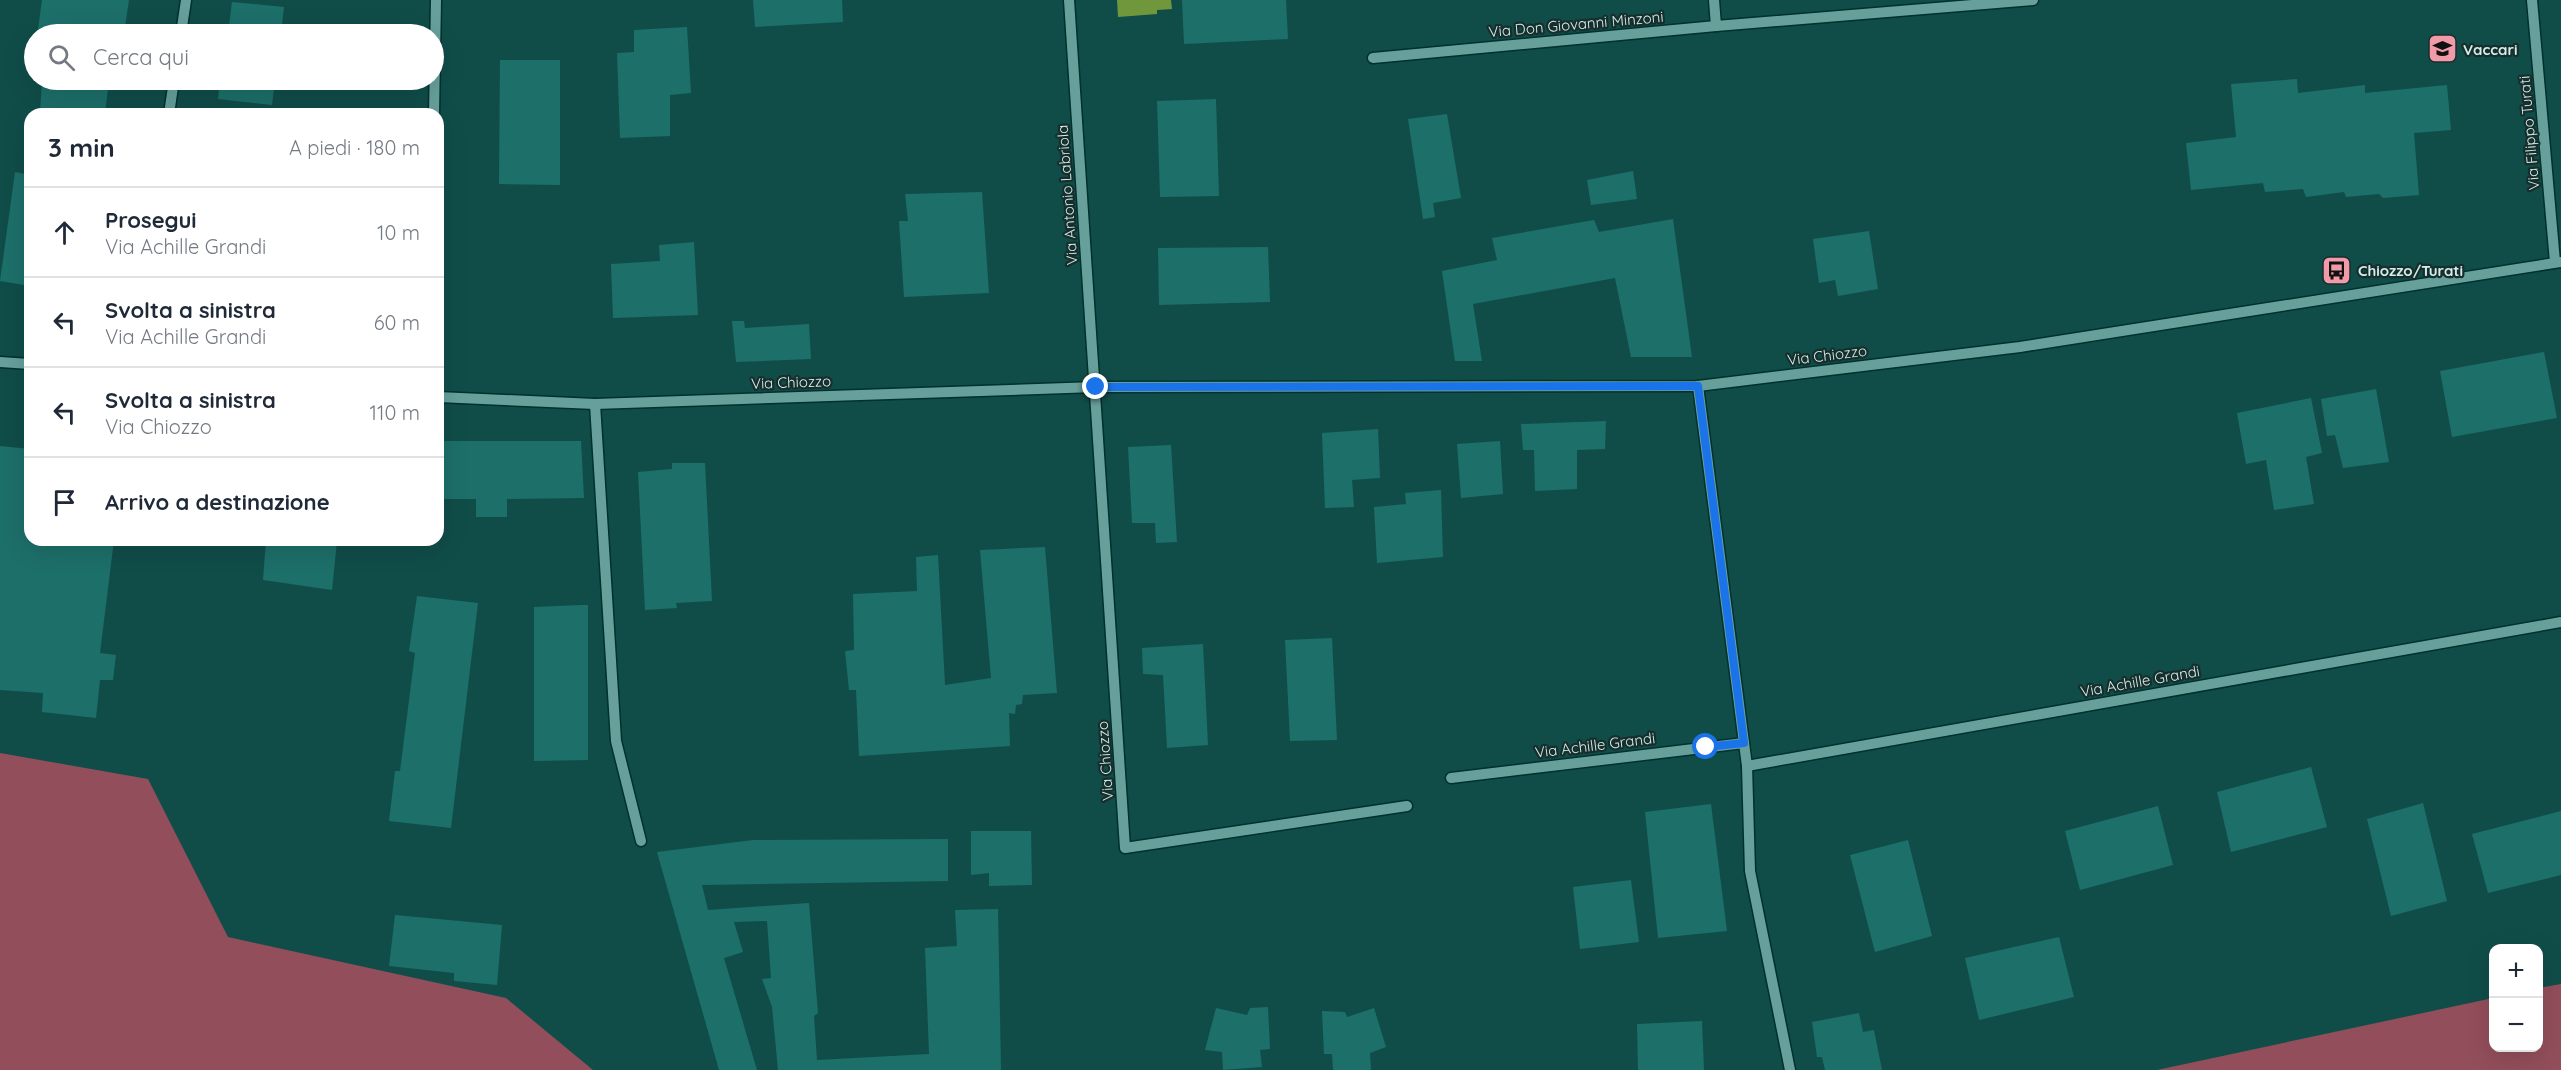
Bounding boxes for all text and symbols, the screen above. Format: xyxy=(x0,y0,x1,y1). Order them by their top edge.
street label: Via Don Giovanni Minzoni xyxy=(1488,7,1664,41)
search box xyxy=(24,24,444,90)
school or university icon: Vaccari xyxy=(2426,33,2458,65)
place label: Vaccari xyxy=(2463,40,2517,59)
icon: search xyxy=(45,41,78,74)
text: Cerca qui xyxy=(93,43,189,71)
street label: Via Filippo Turati xyxy=(2515,75,2543,191)
street label: Via Antonio Labriola xyxy=(1053,124,1081,266)
text: 3 min xyxy=(48,131,115,164)
text: A piedi · 180 m xyxy=(289,135,420,160)
text: Prosegui xyxy=(105,206,197,234)
icon: ahead xyxy=(48,216,81,249)
text: 10 m xyxy=(377,220,420,245)
text: Via Achille Grandi xyxy=(105,234,266,259)
bus stop icon: Chiozzo/Turati xyxy=(2321,254,2353,286)
place label: Chiozzo/Turati xyxy=(2358,261,2463,280)
text: Svolta a sinistra xyxy=(105,296,276,324)
icon: left xyxy=(48,306,81,339)
text: 60 m xyxy=(374,310,420,335)
text: Via Achille Grandi xyxy=(105,324,266,349)
street label: Via Chiozzo xyxy=(1786,341,1868,369)
street label: Via Chiozzo xyxy=(751,371,831,393)
route end xyxy=(1082,373,1108,399)
text: Svolta a sinistra xyxy=(105,386,276,414)
icon: left xyxy=(48,396,81,429)
text: 110 m xyxy=(370,400,420,425)
text: Via Chiozzo xyxy=(105,414,212,439)
icon: arrive xyxy=(48,486,81,519)
text: Arrivo a destinazione xyxy=(105,488,330,516)
street label: Via Achille Grandi xyxy=(2079,661,2201,701)
street label: Via Chiozzo xyxy=(1093,720,1117,802)
street label: Via Achille Grandi xyxy=(1534,728,1656,762)
route start xyxy=(1692,733,1718,759)
map controls xyxy=(2489,944,2543,1052)
button: + xyxy=(2489,944,2543,998)
button: − xyxy=(2489,998,2543,1052)

